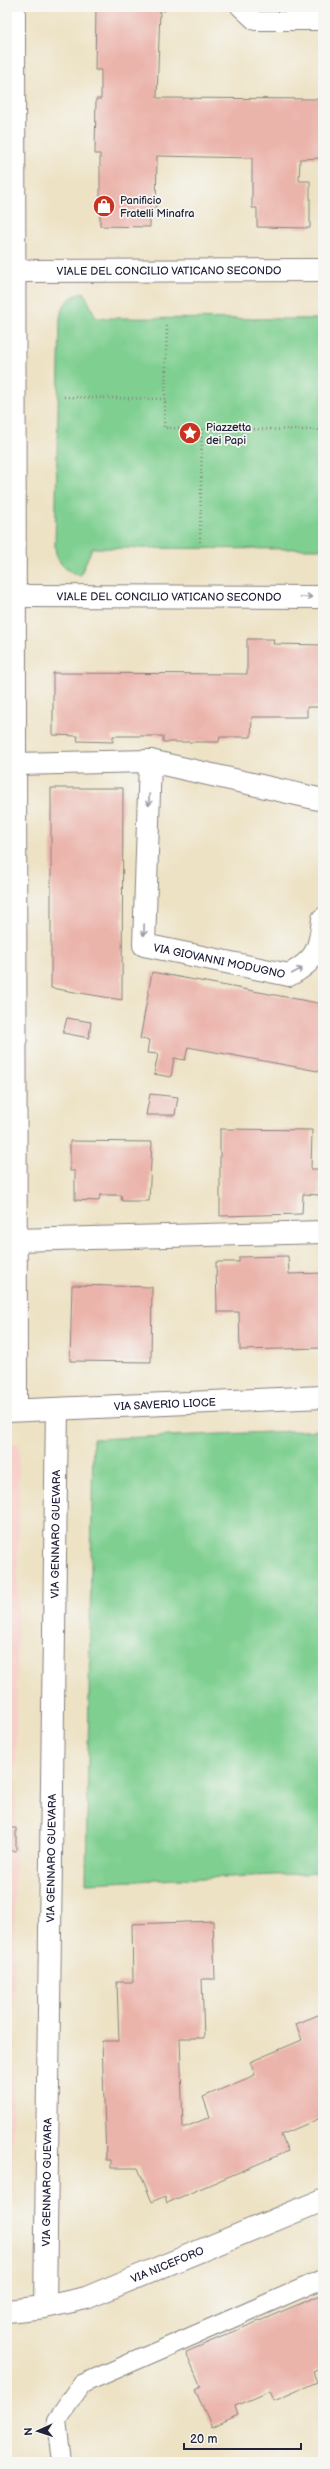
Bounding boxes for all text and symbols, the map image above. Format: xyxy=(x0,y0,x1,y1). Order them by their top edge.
shop icon: Panificio Fratelli Minafra xyxy=(91,193,117,219)
place label: Panificio Fratelli Minafra xyxy=(120,194,194,220)
street label: VIALE DEL CONCILIO VATICANO SECONDO xyxy=(57,264,281,278)
place icon: Piazzetta dei Papi xyxy=(177,420,203,446)
place label: Piazzetta dei Papi xyxy=(206,421,251,447)
street label: VIALE DEL CONCILIO VATICANO SECONDO xyxy=(57,590,281,604)
one-way arrow xyxy=(299,593,312,601)
one-way arrow xyxy=(145,793,153,806)
one-way arrow xyxy=(141,923,148,936)
street label: VIA GIOVANNI MODUGNO xyxy=(152,941,286,981)
one-way arrow xyxy=(291,967,303,974)
street label: VIA SAVERIO LIOCE xyxy=(114,1396,216,1413)
street label: VIA GENNARO GUEVARA xyxy=(48,1469,63,1599)
street label: VIA GENNARO GUEVARA xyxy=(44,1793,59,1922)
street label: VIA GENNARO GUEVARA xyxy=(40,2117,55,2246)
street label: VIA NICEFORO xyxy=(129,2244,206,2286)
north arrow xyxy=(18,2411,58,2451)
scale bar xyxy=(184,2425,301,2451)
text: N xyxy=(22,2427,35,2436)
text: 20 m xyxy=(190,2432,217,2447)

